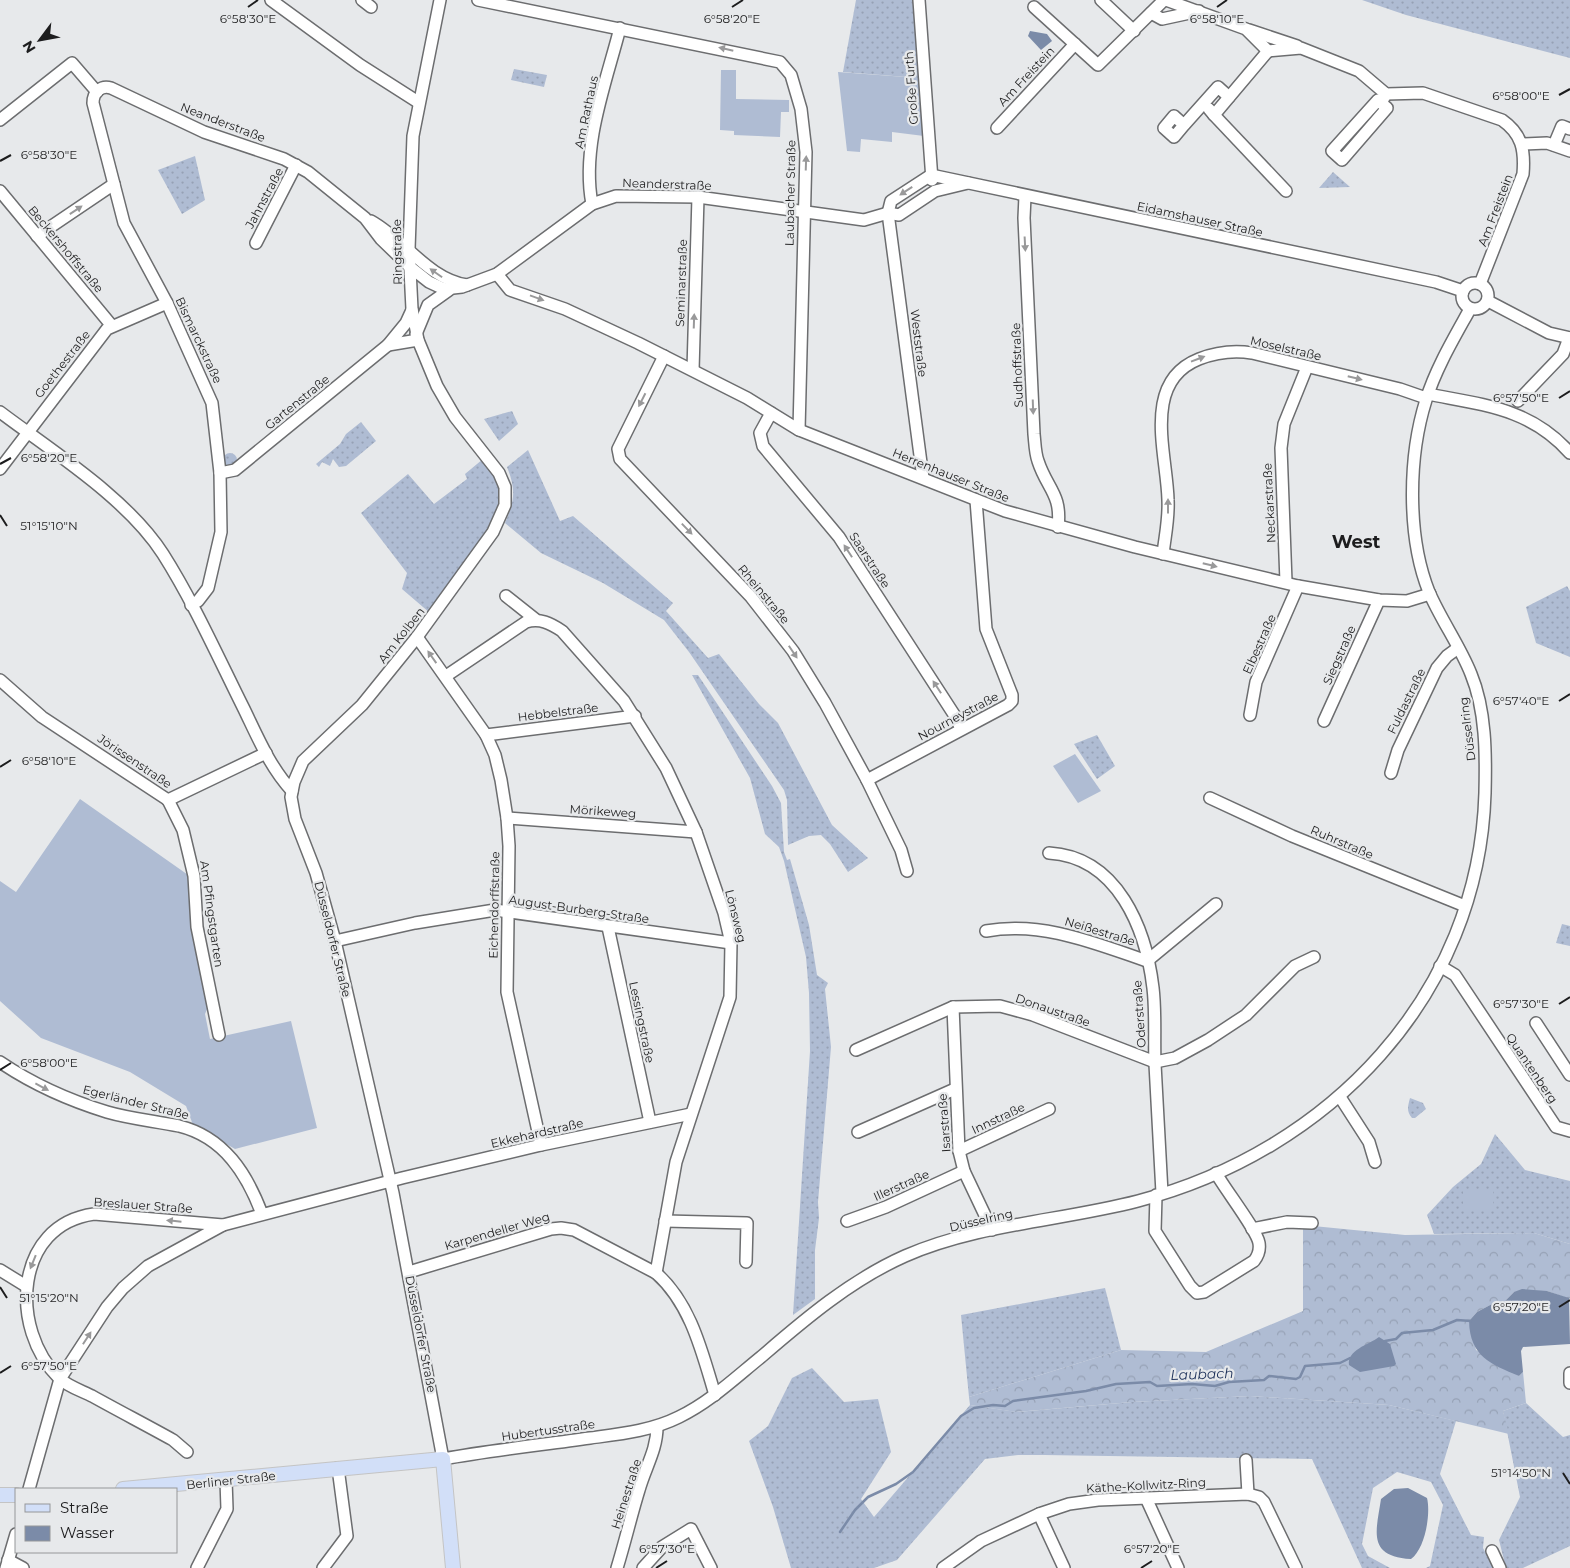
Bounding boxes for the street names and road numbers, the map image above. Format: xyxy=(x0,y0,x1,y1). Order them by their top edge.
street label: Am Freistein xyxy=(995,43,1057,109)
street label: Große Furth xyxy=(901,51,921,125)
street label: Am Rathaus xyxy=(571,74,601,150)
street label: Neanderstraße xyxy=(178,99,268,145)
street label: Laubacher Straße xyxy=(782,140,798,246)
street label: Jahnstraße xyxy=(241,165,286,232)
street label: Am Freistein xyxy=(1474,172,1516,248)
street label: Neanderstraße xyxy=(622,175,712,193)
street label: Eidamshauser Straße xyxy=(1136,198,1264,240)
street label: Beckershoffstraße xyxy=(25,202,107,296)
street label: Ringstraße xyxy=(389,219,405,285)
street label: Seminarstraße xyxy=(672,239,690,327)
street label: Bismarckstraße xyxy=(172,294,226,386)
street label: Weststraße xyxy=(907,308,931,378)
street label: Sudhoffstraße xyxy=(1008,322,1026,408)
street label: Goethestraße xyxy=(31,327,93,401)
street label: Moselstraße xyxy=(1249,333,1323,363)
street label: Gartenstraße xyxy=(262,371,332,433)
street label: Herrenhauser Straße xyxy=(890,445,1012,505)
street label: Neckarstraße xyxy=(1259,463,1279,543)
street label: Saarstraße xyxy=(846,529,894,591)
street label: Rheinstraße xyxy=(735,561,793,627)
street label: Am Kolben xyxy=(374,604,428,666)
street label: Elbestraße xyxy=(1239,612,1279,676)
street label: Siegstraße xyxy=(1319,623,1359,687)
street label: Fuldastraße xyxy=(1384,666,1428,736)
street label: Nourneystraße xyxy=(915,688,1001,744)
street label: Düsselring xyxy=(1456,696,1478,762)
street label: Hebbelstraße xyxy=(517,700,599,724)
street label: Jörissenstraße xyxy=(94,730,175,791)
street label: Mörikeweg xyxy=(569,801,637,821)
street label: Ruhrstraße xyxy=(1308,822,1376,862)
street label: Eichendorffstraße xyxy=(486,851,502,959)
street label: Am Pfingstgarten xyxy=(197,860,227,968)
street label: Düsseldorfer Straße xyxy=(311,880,355,998)
street label: Lönsweg xyxy=(722,888,750,944)
street label: August-Burberg-Straße xyxy=(508,892,650,926)
street label: Neißestraße xyxy=(1063,913,1137,949)
street label: Lessingstraße xyxy=(626,980,658,1064)
street label: Oderstraße xyxy=(1129,980,1149,1048)
street label: Donaustraße xyxy=(1014,990,1092,1030)
street label: Quantenberg xyxy=(1503,1030,1561,1106)
street label: Egerländer Straße xyxy=(81,1082,191,1122)
street label: Isarstraße xyxy=(934,1093,954,1153)
street label: Innstraße xyxy=(969,1099,1027,1137)
street label: Ekkehardstraße xyxy=(489,1115,585,1151)
street label: Illerstraße xyxy=(871,1166,931,1204)
street label: Breslauer Straße xyxy=(93,1194,193,1216)
street label: Düsselring xyxy=(948,1205,1014,1235)
street label: Karpendeller Weg xyxy=(443,1209,551,1253)
street label: Düsseldorfer Straße xyxy=(402,1274,440,1394)
street label: Hubertusstraße xyxy=(500,1416,596,1444)
street label: Heinestraße xyxy=(608,1457,644,1531)
street label: Berliner Straße xyxy=(186,1468,276,1492)
street label: Käthe-Kollwitz-Ring xyxy=(1086,1474,1206,1496)

